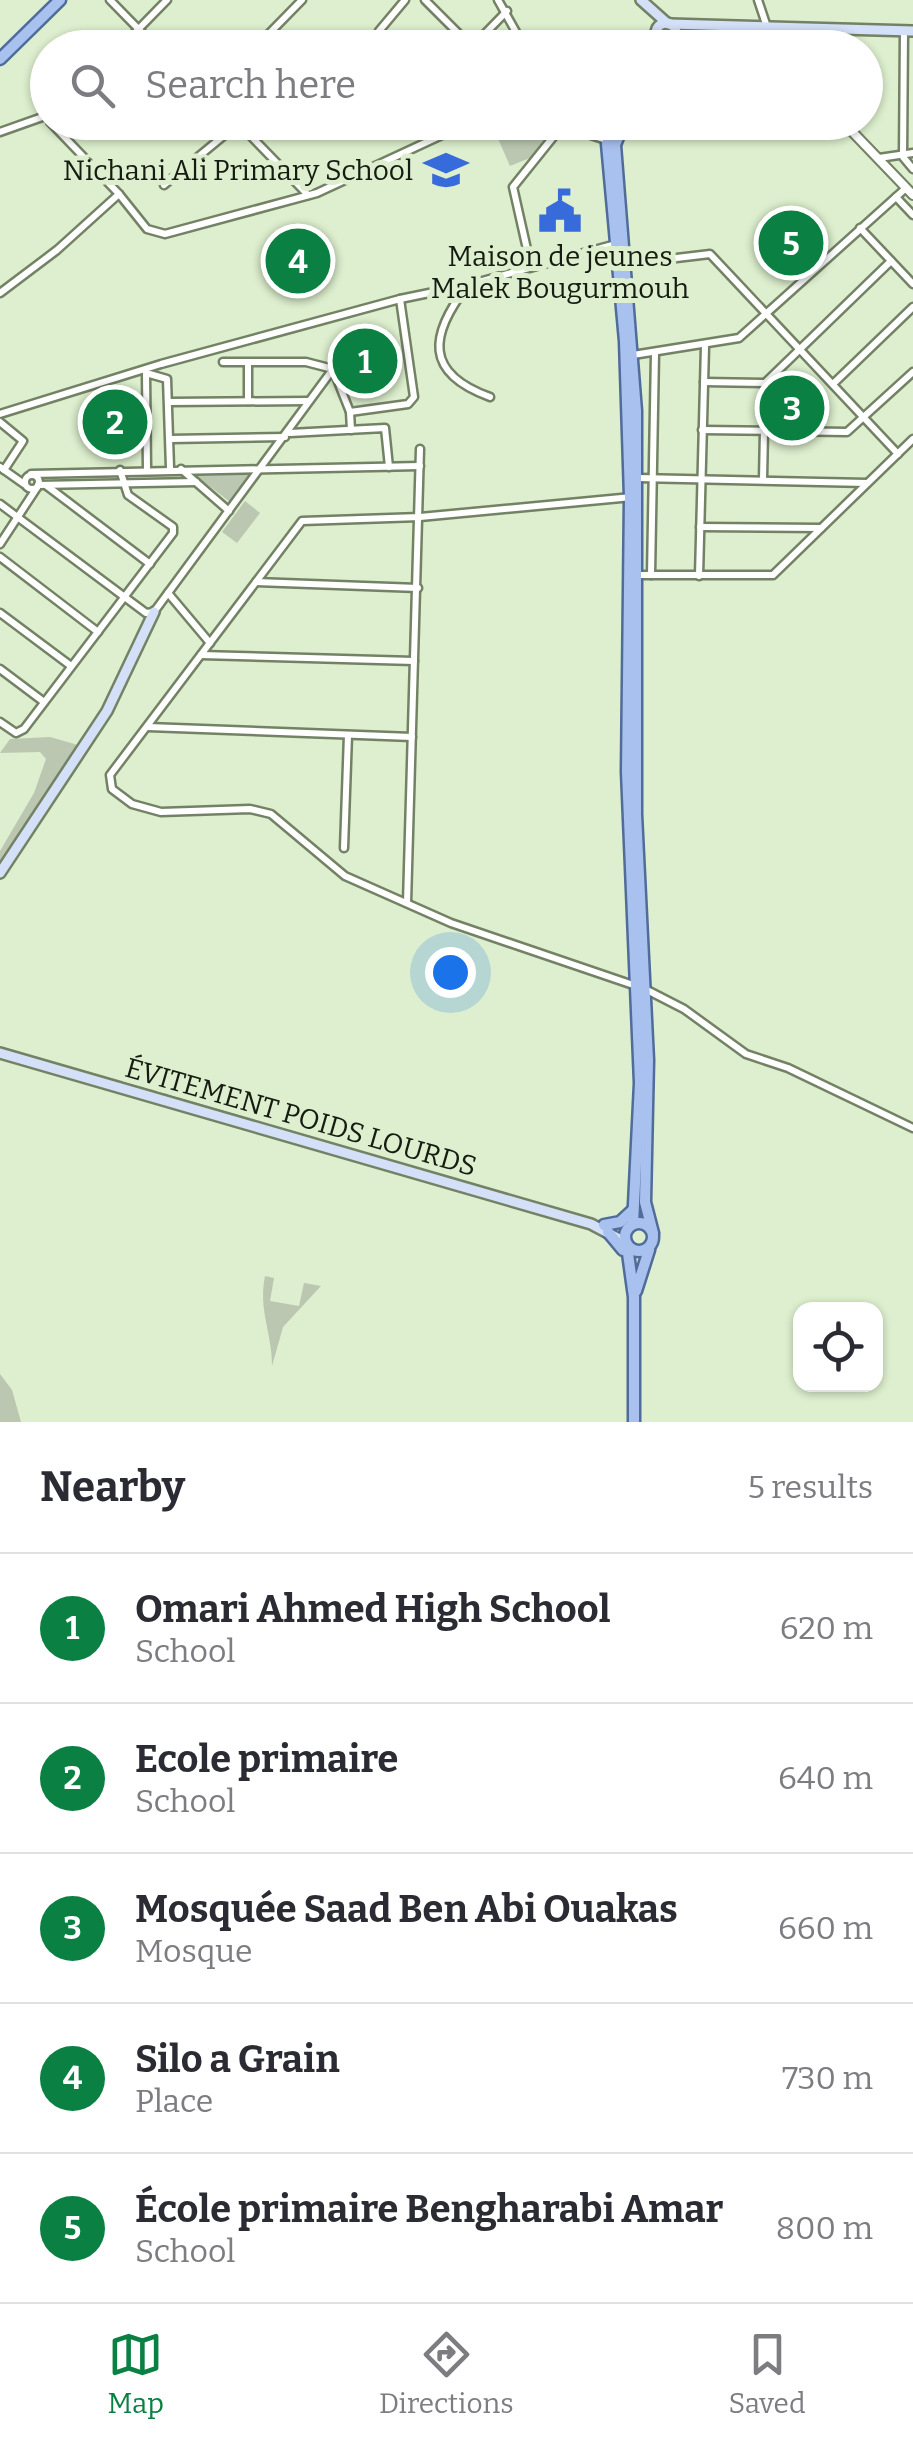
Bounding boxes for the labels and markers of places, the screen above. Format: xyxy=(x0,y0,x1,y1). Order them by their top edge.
school or university icon: Nichani Ali Primary School xyxy=(422,146,470,194)
place label: Nichani Ali Primary School xyxy=(63,154,413,187)
public building icon: Maison de jeunes Malek Bougurmouh xyxy=(536,187,584,235)
pin: 5 xyxy=(758,206,824,280)
pin: 4 xyxy=(266,224,330,298)
place label: Maison de jeunes Malek Bougurmouh xyxy=(431,240,689,305)
pin: 1 xyxy=(332,324,398,398)
pin: 3 xyxy=(760,370,824,446)
pin: 2 xyxy=(82,384,148,460)

